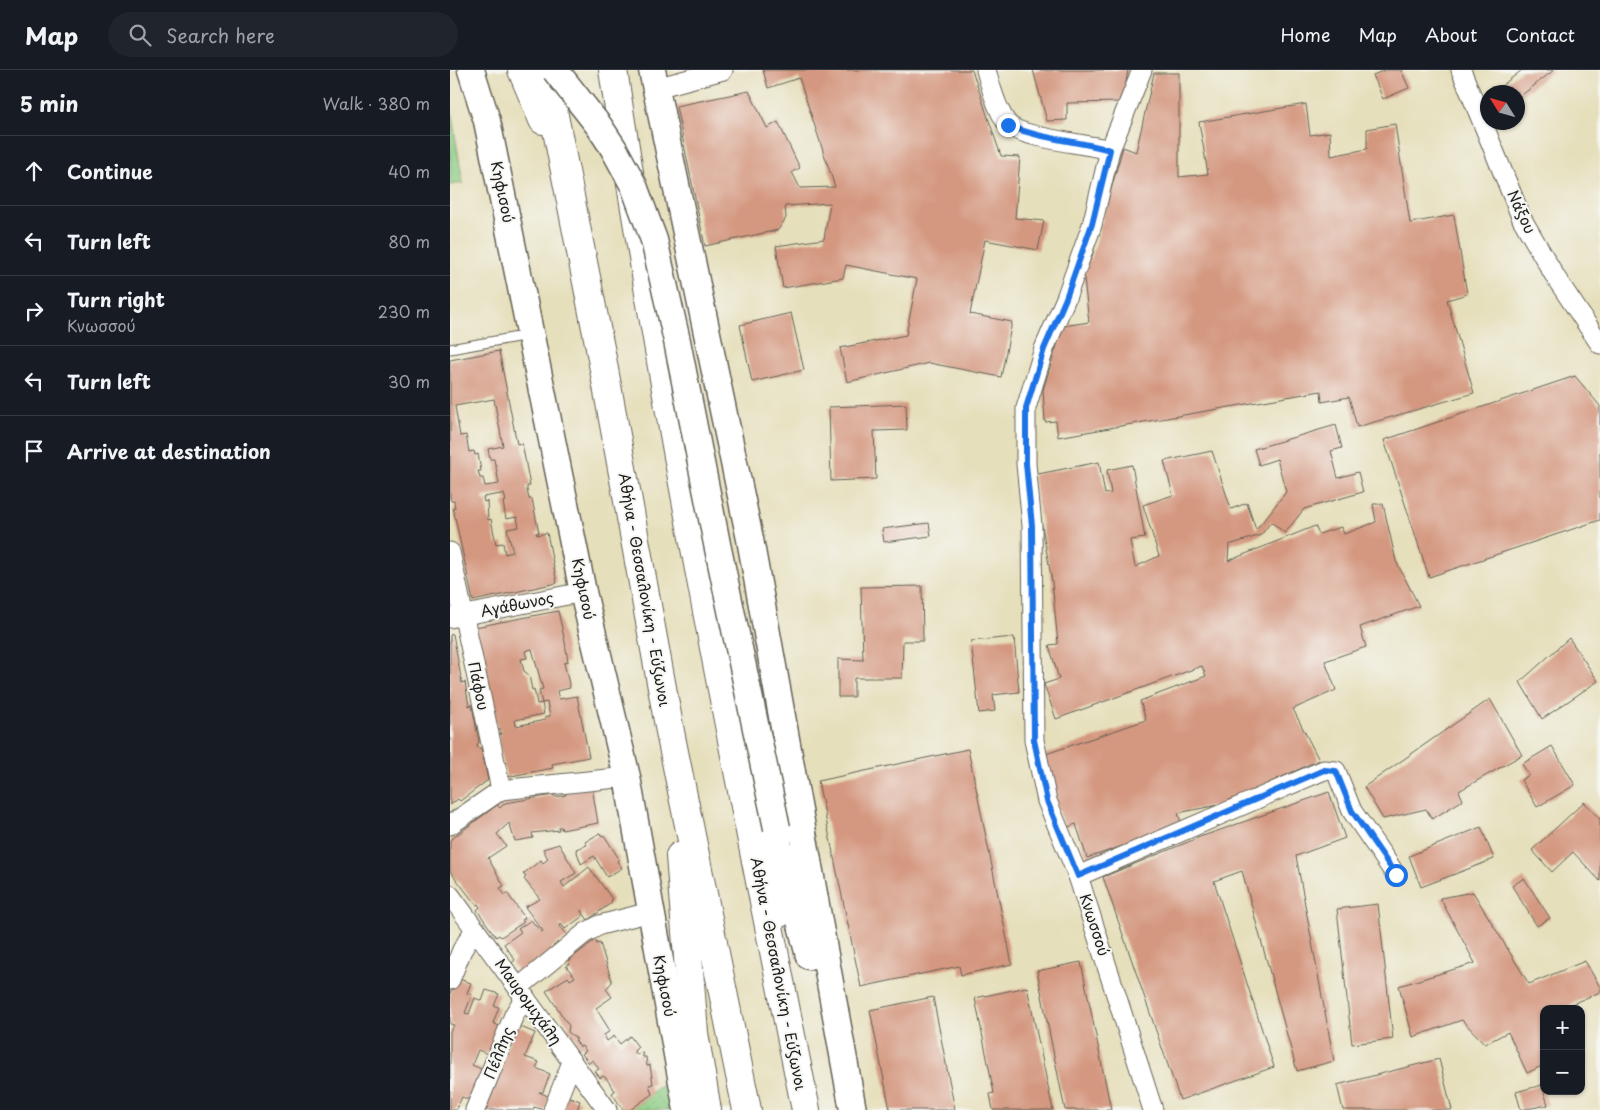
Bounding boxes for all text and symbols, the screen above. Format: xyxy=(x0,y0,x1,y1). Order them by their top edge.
search box xyxy=(108,12,458,57)
text: Map xyxy=(25,17,78,53)
icon: search xyxy=(126,21,154,49)
text: Search here xyxy=(166,21,275,49)
text: Home xyxy=(1280,21,1330,48)
text: Map xyxy=(1358,21,1397,48)
text: About xyxy=(1425,21,1477,48)
text: Contact xyxy=(1505,21,1575,48)
north arrow xyxy=(1480,85,1525,130)
text: 5 min xyxy=(20,87,78,119)
text: Walk · 380 m xyxy=(323,91,430,115)
route end xyxy=(997,114,1020,137)
icon: ahead xyxy=(20,157,48,185)
text: Continue xyxy=(67,157,153,185)
text: 40 m xyxy=(388,159,430,183)
street label: Κηφισού xyxy=(486,159,521,225)
street label: Νάξου xyxy=(1502,186,1543,237)
icon: left xyxy=(20,227,48,255)
text: Turn left xyxy=(67,227,151,255)
text: 80 m xyxy=(388,229,430,253)
text: Turn right xyxy=(67,285,165,313)
icon: right xyxy=(20,297,48,325)
text: 230 m xyxy=(378,299,430,323)
text: Κνωσσού xyxy=(67,313,136,337)
icon: left xyxy=(20,367,48,395)
text: Turn left xyxy=(67,367,151,395)
text: 30 m xyxy=(388,369,430,393)
icon: arrive xyxy=(20,437,48,465)
text: Arrive at destination xyxy=(67,437,271,465)
street label: Αθήνα - Θεσσαλονίκη - Εύζωνοι xyxy=(614,471,677,709)
street label: Κηφισού xyxy=(567,556,602,622)
street label: Αγάθωνος xyxy=(478,585,555,622)
street label: Πάφου xyxy=(463,659,496,712)
street label: Αθήνα - Θεσσαλονίκη - Εύζωνοι xyxy=(746,855,813,1092)
route start xyxy=(1385,864,1408,887)
street label: Κνωσσού xyxy=(1075,890,1116,959)
street label: Μαυρομιχάλη xyxy=(490,953,568,1049)
street label: Κηφισού xyxy=(648,953,683,1018)
map controls xyxy=(1540,1005,1585,1095)
button: + xyxy=(1540,1005,1585,1050)
street label: Πέλλης xyxy=(477,1023,519,1082)
button: − xyxy=(1540,1050,1585,1095)

